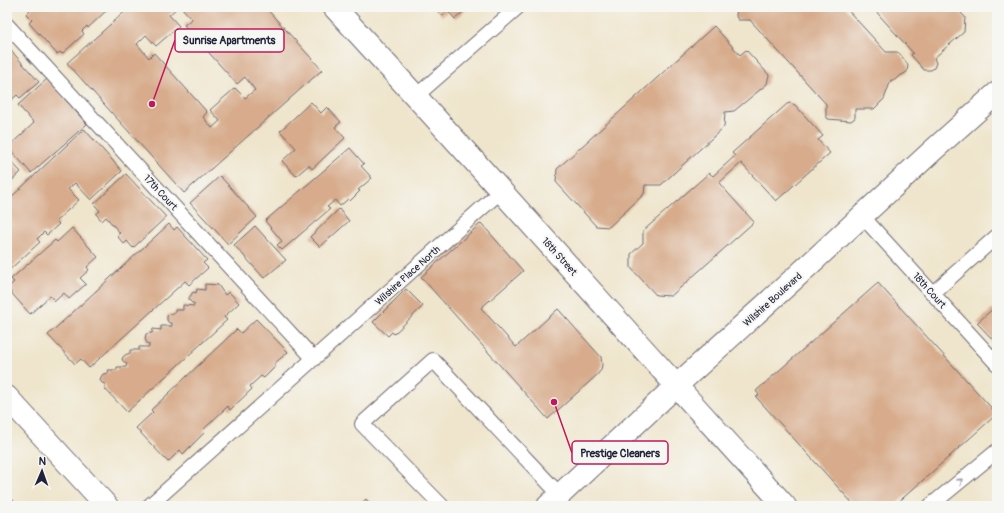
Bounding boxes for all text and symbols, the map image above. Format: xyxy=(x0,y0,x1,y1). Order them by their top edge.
callout: Sunrise Apartments xyxy=(175,29,284,52)
text: Sunrise Apartments xyxy=(182,34,276,47)
street label: 17th Court xyxy=(141,172,180,214)
street label: 18th Street xyxy=(539,235,580,279)
street label: Wilshire Place North xyxy=(373,243,443,308)
street label: Wilshire Boulevard xyxy=(741,270,805,329)
street label: 18th Court xyxy=(910,270,949,312)
callout: Prestige Cleaners xyxy=(572,441,668,464)
text: Prestige Cleaners xyxy=(580,447,660,460)
north arrow xyxy=(22,451,62,491)
text: N xyxy=(38,455,47,468)
one-way arrow xyxy=(956,479,963,486)

